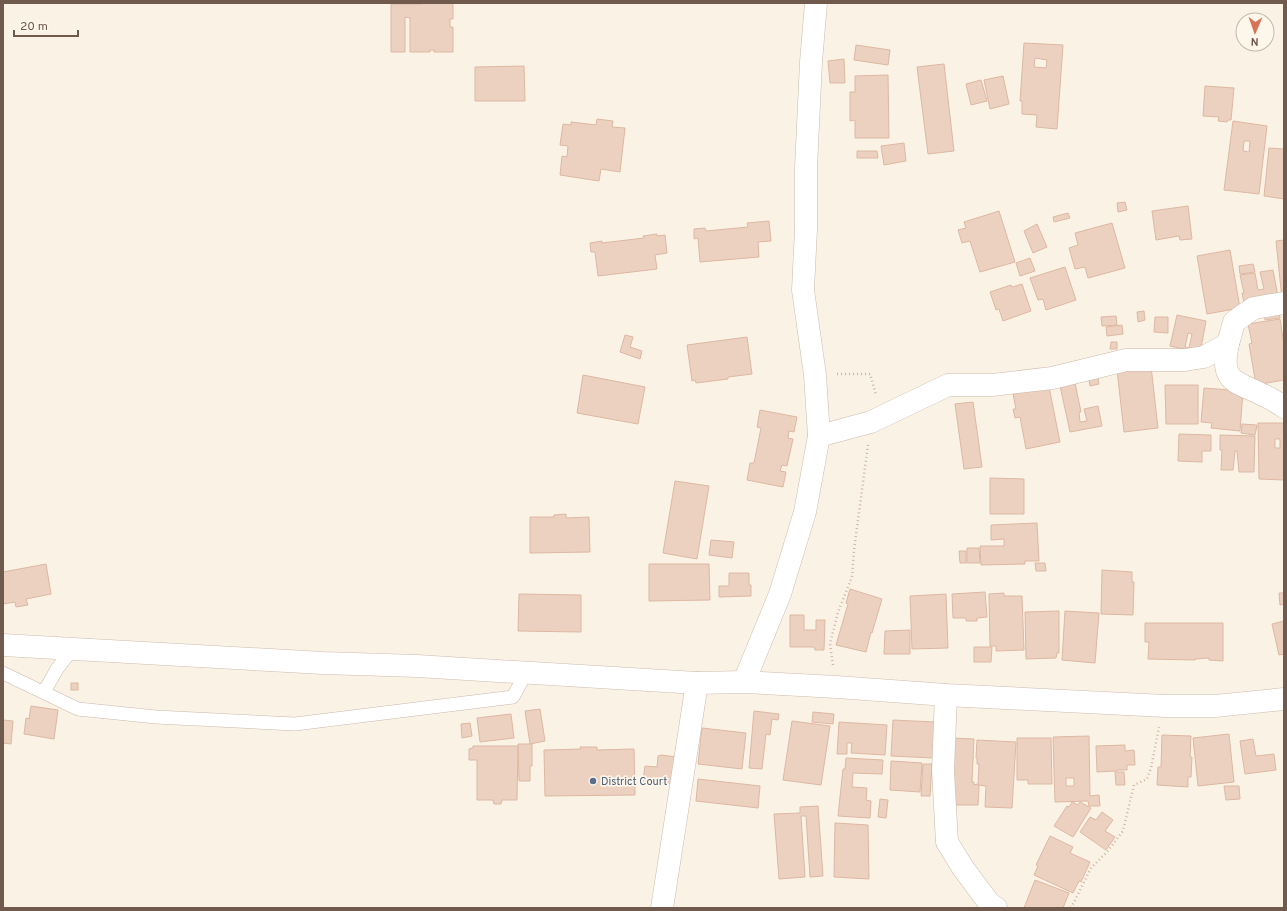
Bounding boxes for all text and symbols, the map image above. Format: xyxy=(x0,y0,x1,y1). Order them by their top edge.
scale bar xyxy=(14,12,78,38)
north arrow xyxy=(1235,12,1275,52)
text: 20 m xyxy=(20,19,48,35)
text: N xyxy=(1250,34,1259,48)
place label: District Court xyxy=(601,775,667,789)
marker: District Court xyxy=(588,776,598,786)

